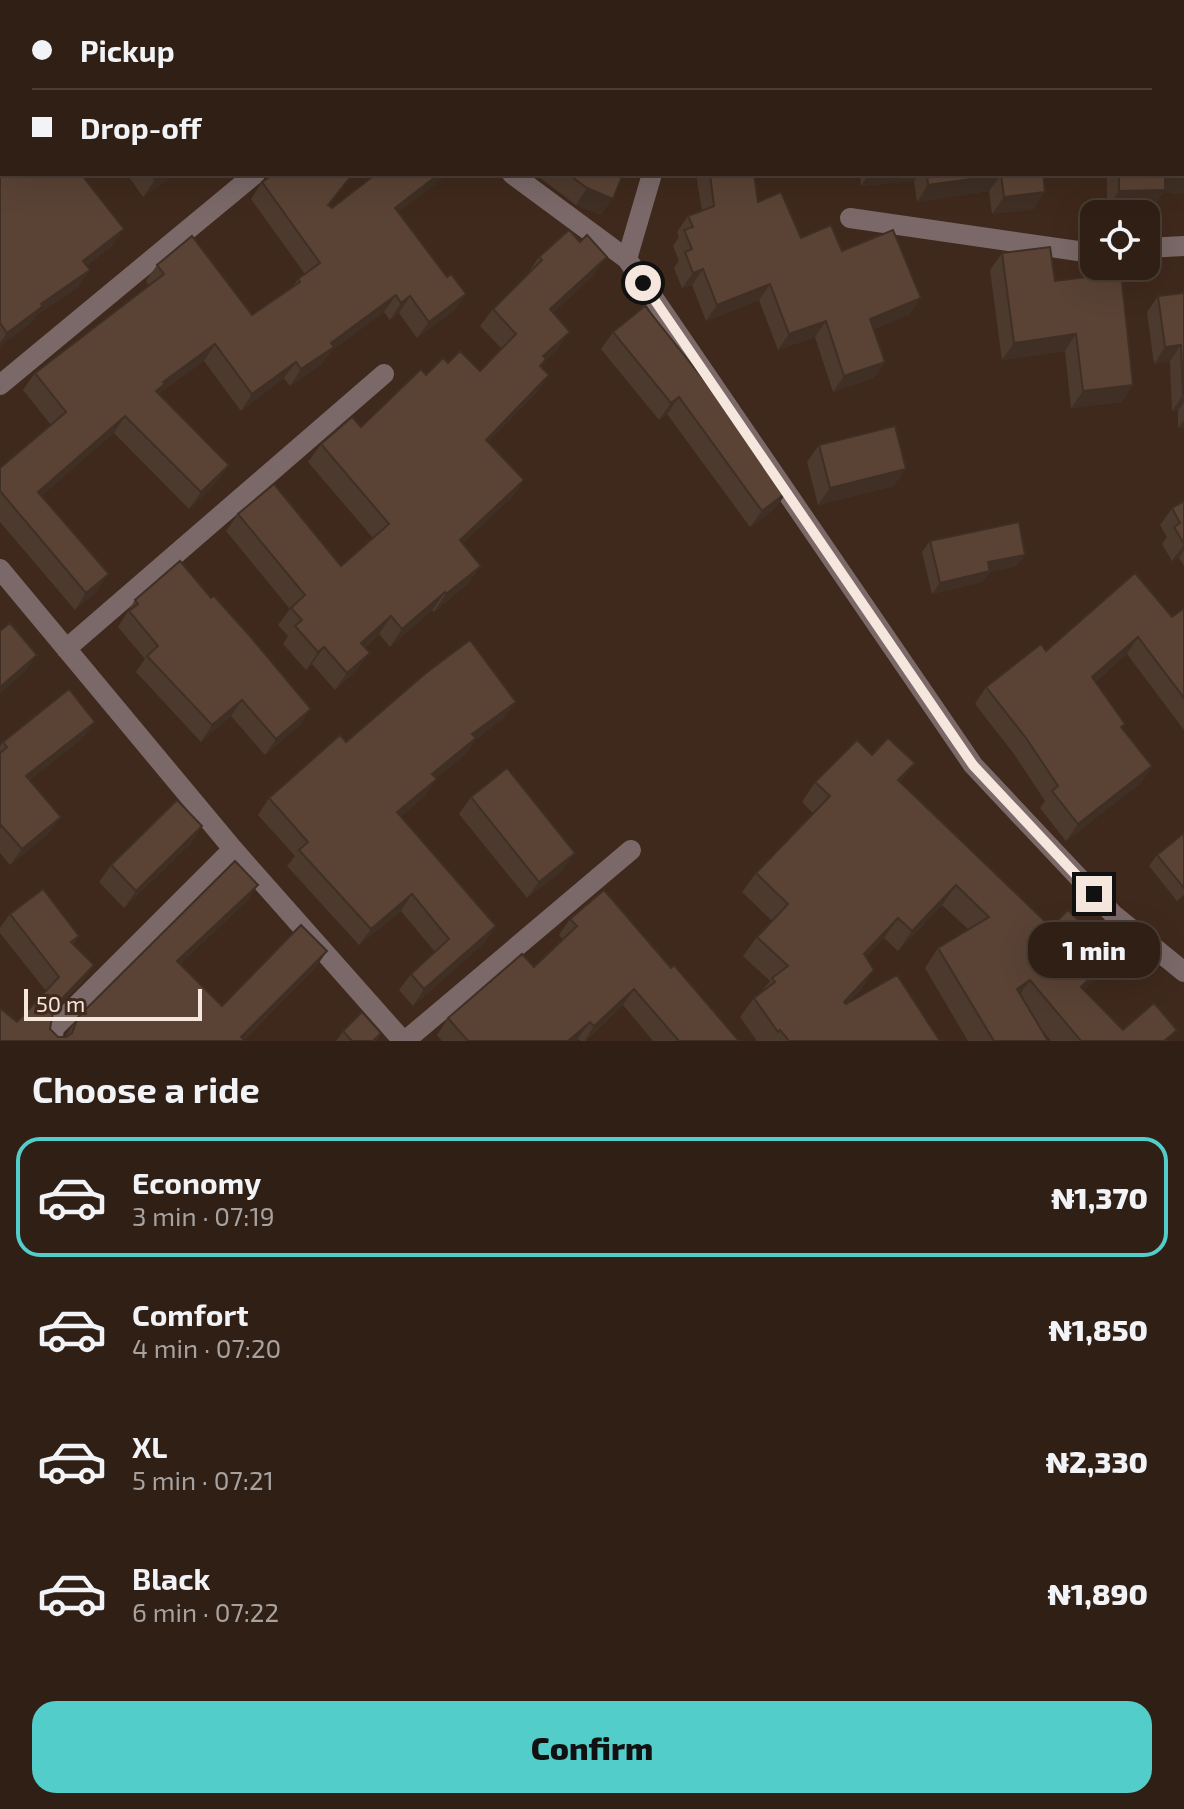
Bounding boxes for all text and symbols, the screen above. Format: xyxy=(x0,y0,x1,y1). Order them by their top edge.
text: Pickup xyxy=(80,32,175,68)
text: Drop-off xyxy=(80,109,202,145)
map controls xyxy=(1080,200,1160,280)
button: locate xyxy=(1080,200,1160,280)
route start xyxy=(625,265,661,301)
route end xyxy=(1076,876,1112,912)
callout: 1 min xyxy=(1028,922,1160,978)
text: 1 min xyxy=(1062,934,1126,965)
scale bar xyxy=(24,985,202,1021)
text: 50 m xyxy=(36,990,85,1016)
text: Choose a ride xyxy=(32,1067,260,1110)
icon: car xyxy=(36,1161,108,1233)
text: Economy xyxy=(132,1164,261,1200)
text: ₦1,370 xyxy=(1051,1179,1148,1215)
text: 3 min · 07:19 xyxy=(132,1200,275,1231)
icon: car xyxy=(36,1293,108,1365)
text: Comfort xyxy=(132,1296,249,1332)
text: ₦1,850 xyxy=(1049,1311,1148,1347)
text: 4 min · 07:20 xyxy=(132,1332,281,1363)
icon: car xyxy=(36,1425,108,1497)
text: XL xyxy=(132,1428,167,1464)
text: ₦2,330 xyxy=(1046,1443,1148,1479)
text: 5 min · 07:21 xyxy=(132,1464,274,1495)
icon: car xyxy=(36,1557,108,1629)
text: Black xyxy=(132,1560,210,1596)
text: ₦1,890 xyxy=(1047,1575,1148,1611)
text: 6 min · 07:22 xyxy=(132,1596,279,1627)
button: Confirm xyxy=(32,1701,1152,1793)

